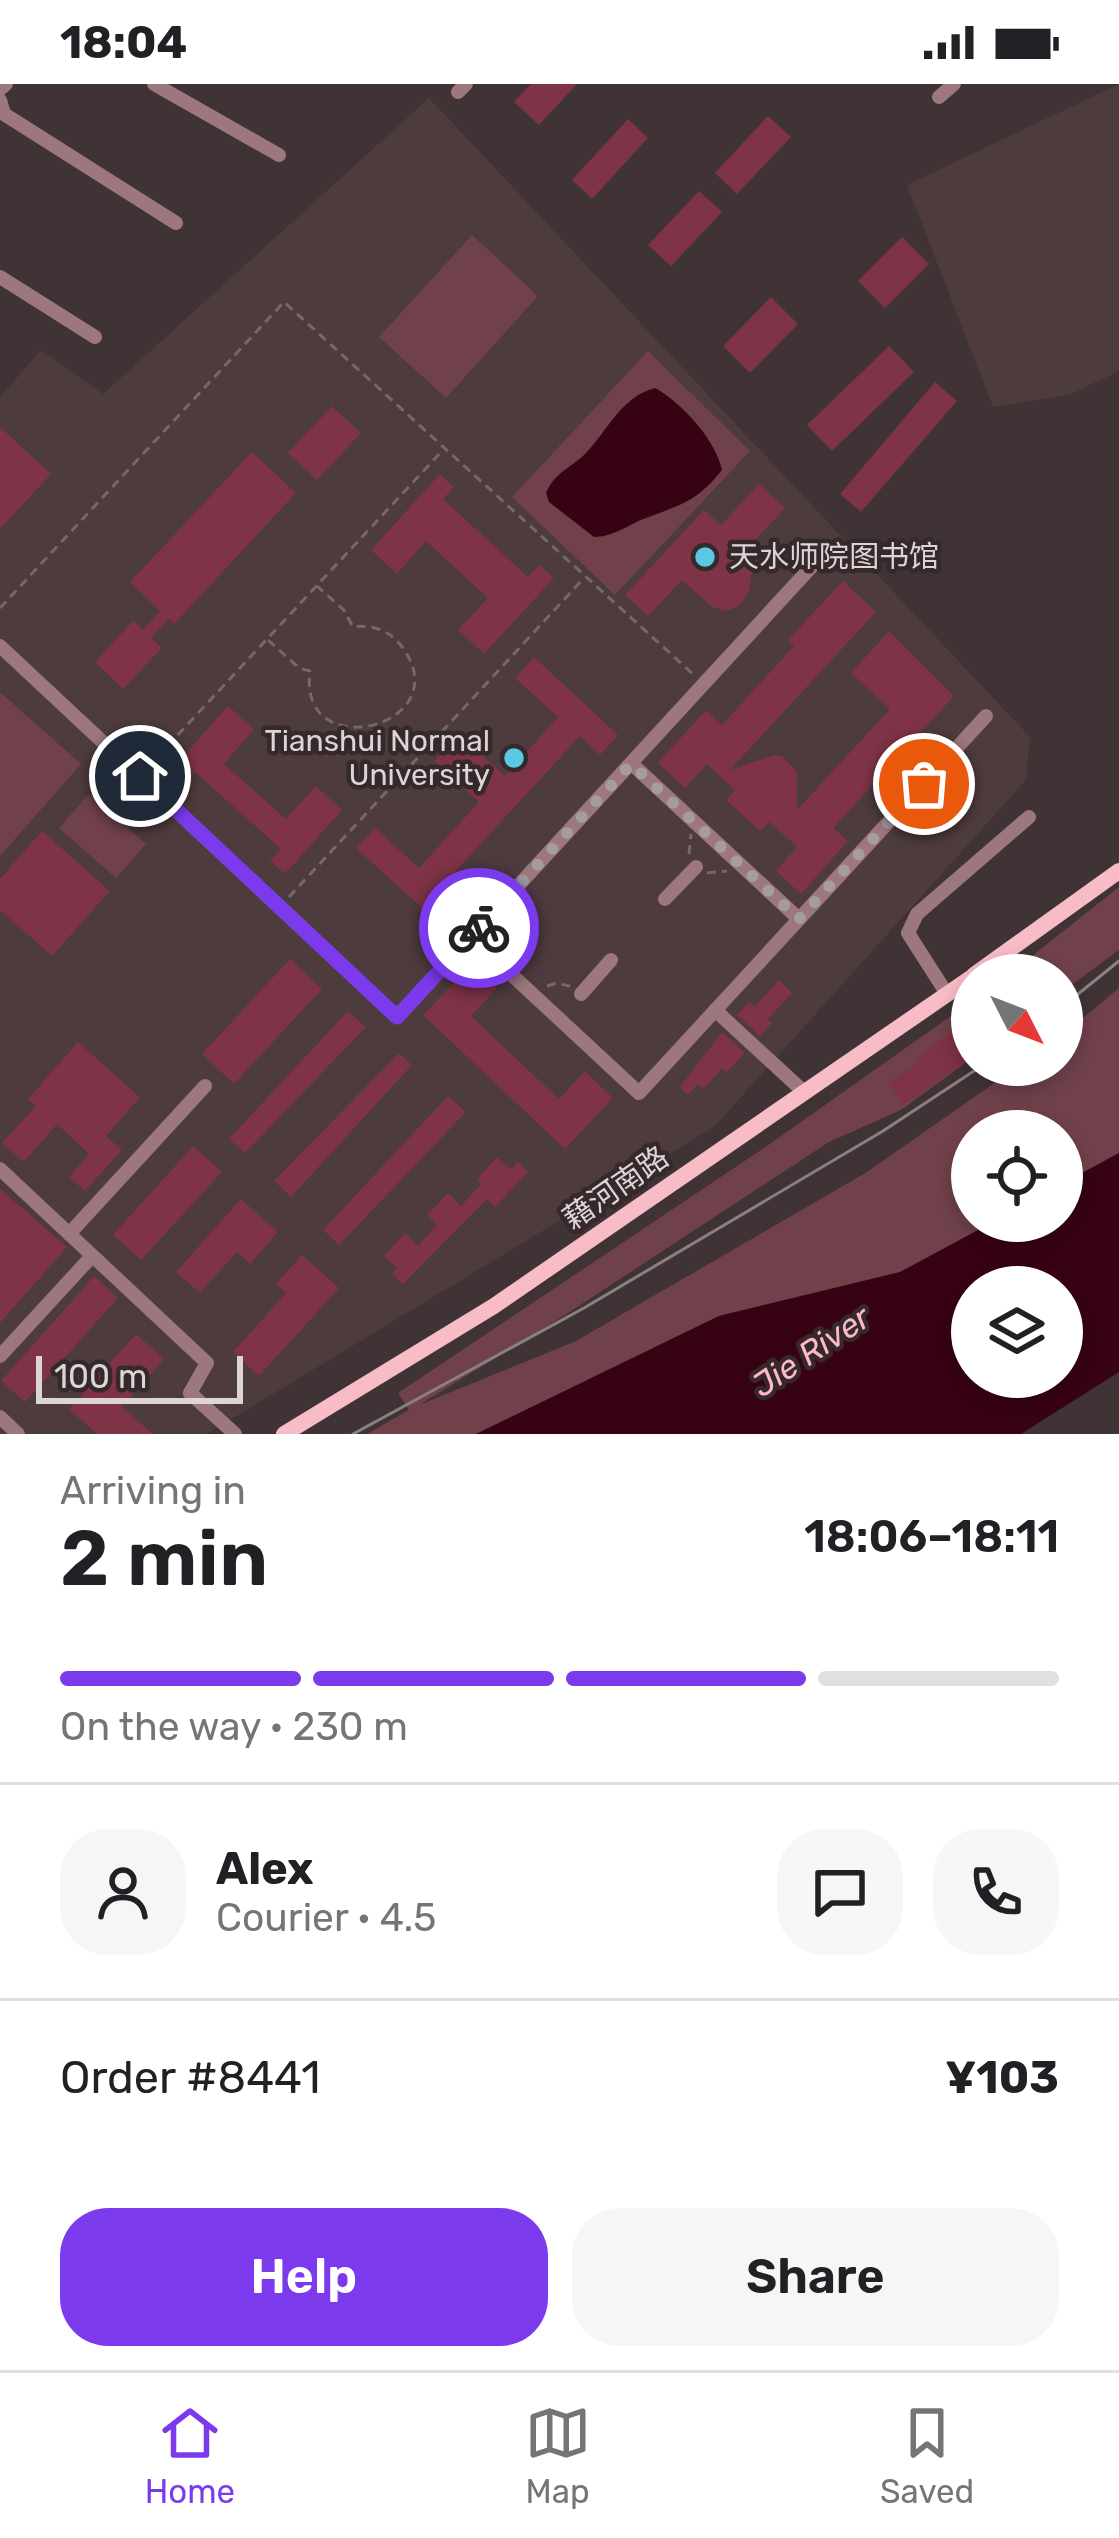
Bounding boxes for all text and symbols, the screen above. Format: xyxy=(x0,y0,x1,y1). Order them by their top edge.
text: 18:04 xyxy=(60,16,187,69)
place label: 天水师院图书馆 xyxy=(729,539,939,575)
marker: 天水师院图书馆 xyxy=(692,544,718,570)
place label: Tianshui Normal University xyxy=(264,723,490,793)
pin xyxy=(89,725,191,827)
pin xyxy=(873,733,975,835)
icon: home xyxy=(107,743,173,809)
marker: Tianshui Normal University xyxy=(501,745,527,771)
icon: bag xyxy=(891,751,957,817)
courier xyxy=(419,868,539,988)
icon: bike xyxy=(446,895,512,961)
north arrow xyxy=(951,954,1083,1086)
map controls xyxy=(951,954,1083,1398)
button: locate xyxy=(951,1110,1083,1242)
street label: 藉河南路 xyxy=(557,1139,675,1237)
button: layers xyxy=(951,1266,1083,1398)
water label: Jie River xyxy=(745,1297,879,1405)
scale bar xyxy=(36,1350,243,1403)
text: 100 m xyxy=(54,1357,147,1396)
text: Arriving in xyxy=(60,1468,246,1514)
text: 18:06–18:11 xyxy=(804,1510,1059,1563)
text: 2 min xyxy=(60,1512,268,1605)
text: On the way · 230 m xyxy=(60,1704,408,1750)
button: person xyxy=(60,1829,186,1955)
button: chat xyxy=(777,1829,903,1955)
button: phone xyxy=(933,1829,1059,1955)
text: Alex xyxy=(216,1842,314,1895)
text: Courier · 4.5 xyxy=(216,1895,436,1941)
text: Order #8441 xyxy=(60,2051,320,2104)
text: ¥103 xyxy=(945,2051,1059,2104)
button: Help xyxy=(60,2208,548,2346)
button: Share xyxy=(572,2208,1059,2346)
tab: Home xyxy=(145,2400,235,2511)
tab: Map xyxy=(525,2400,591,2511)
tab: Saved xyxy=(880,2400,974,2511)

